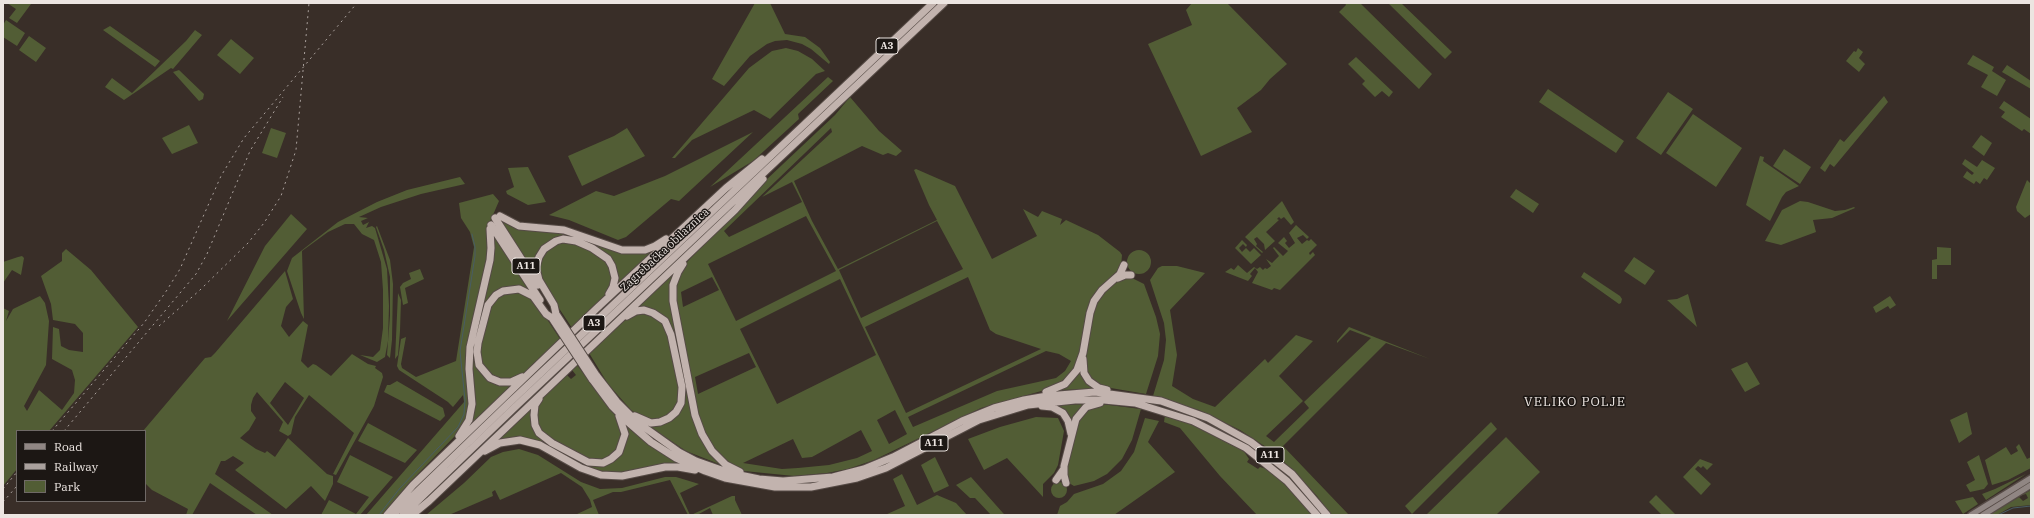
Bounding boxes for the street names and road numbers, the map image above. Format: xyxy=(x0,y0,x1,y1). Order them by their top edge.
road number: A3 xyxy=(876,38,898,54)
street label: Zagrebačka obilaznica xyxy=(618,205,712,295)
road number: A11 xyxy=(512,258,540,274)
road number: A3 xyxy=(583,315,605,331)
road number: A11 xyxy=(920,435,948,451)
road number: A11 xyxy=(1256,447,1284,463)

